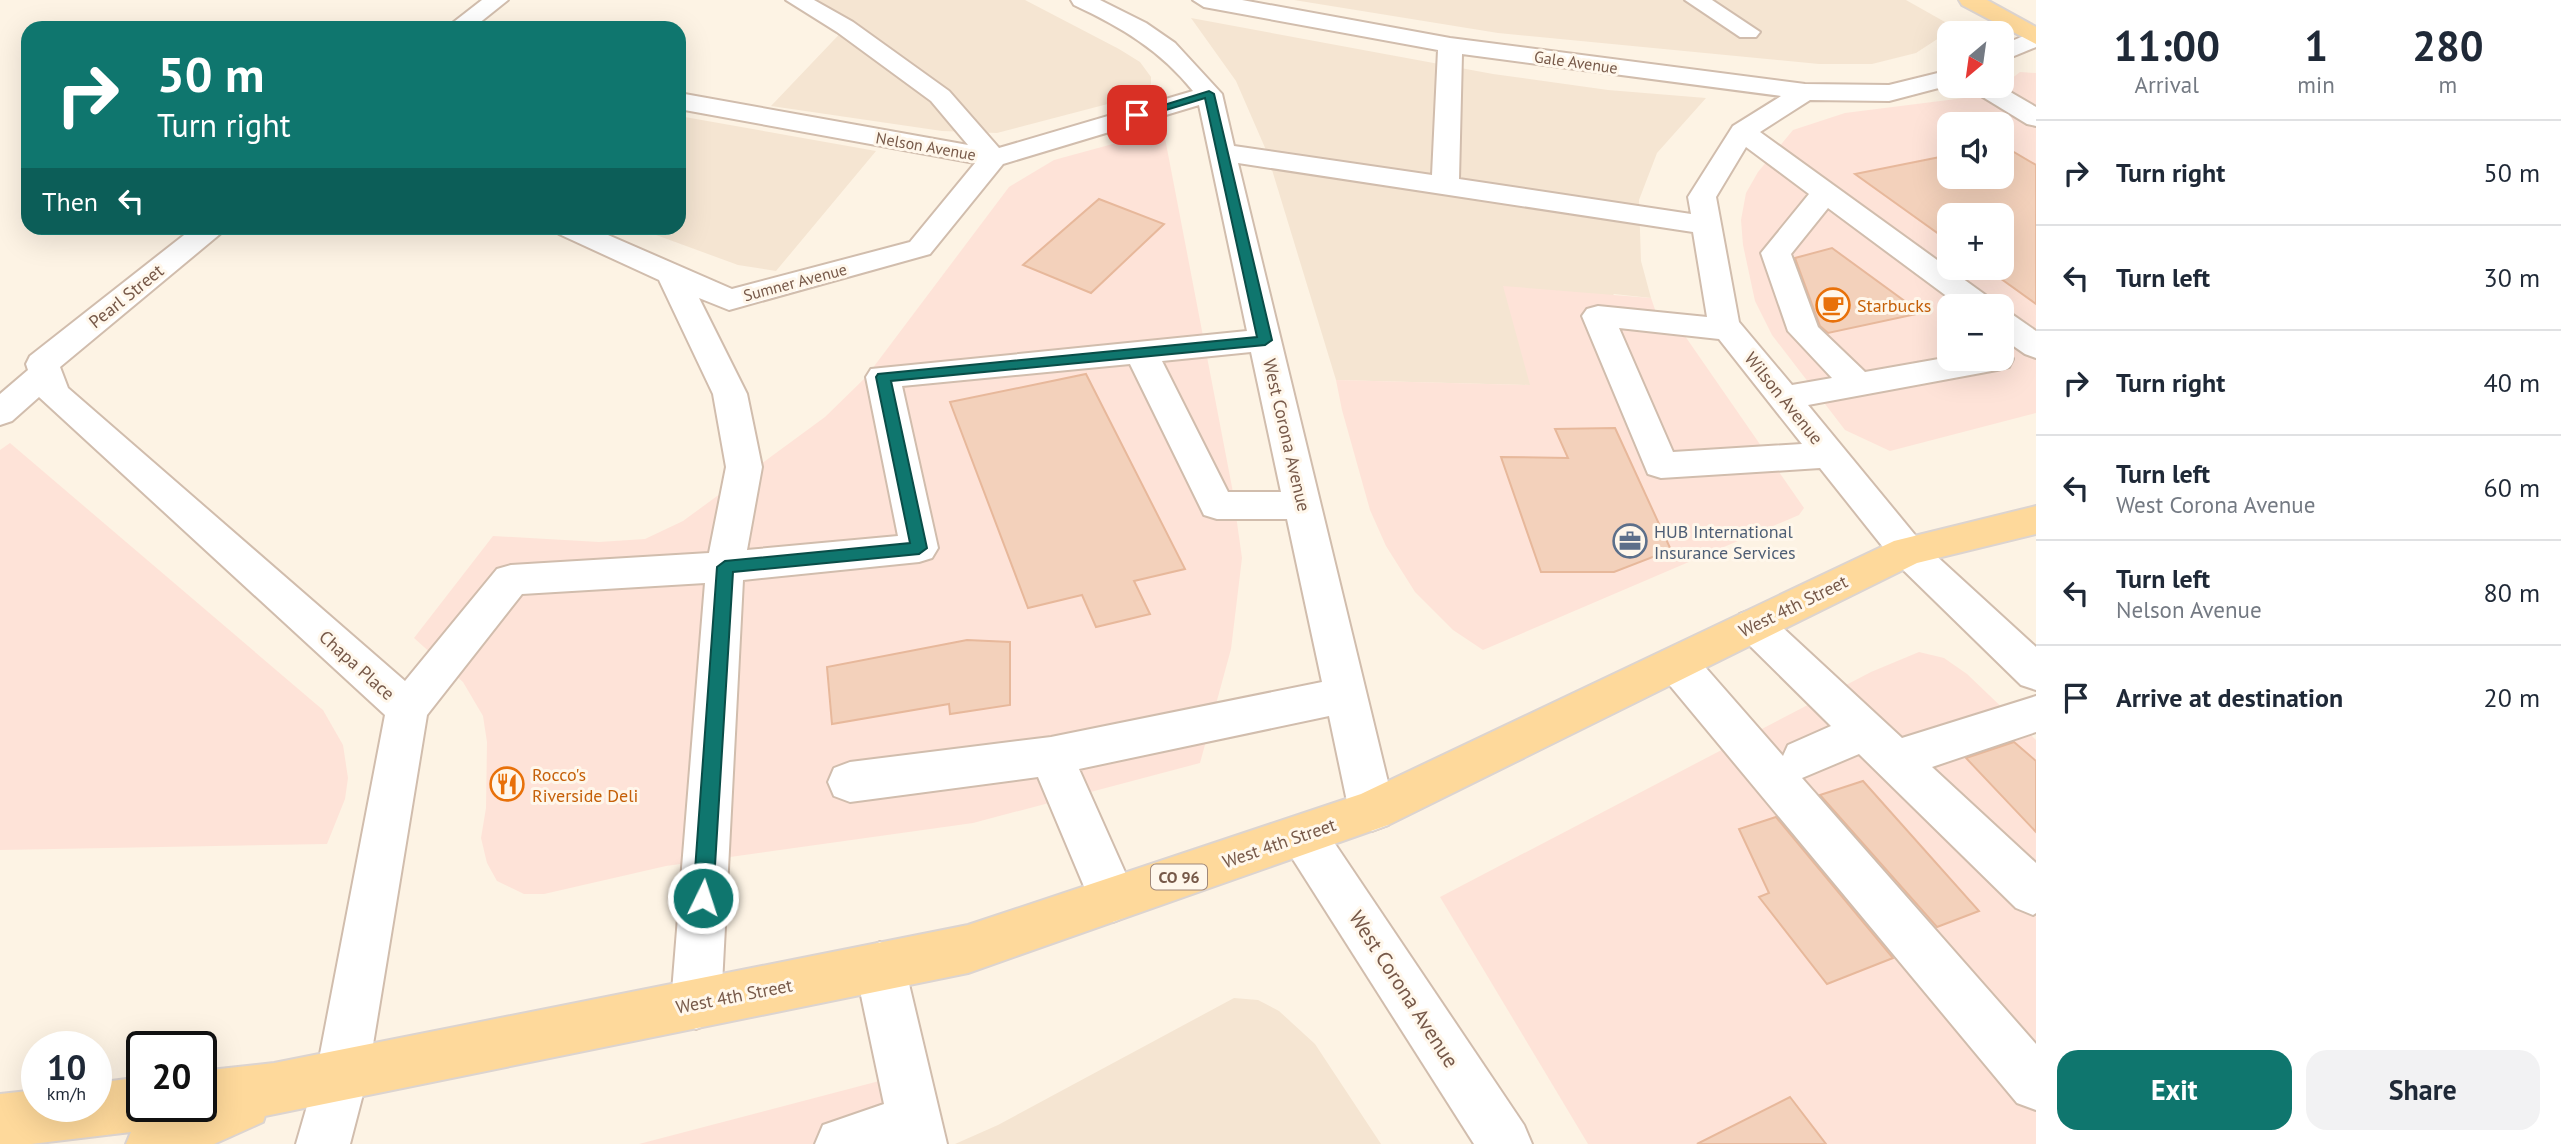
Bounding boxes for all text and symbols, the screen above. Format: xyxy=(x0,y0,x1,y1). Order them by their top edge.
text: 11:00 xyxy=(2113,18,2220,73)
text: 1 xyxy=(2304,18,2328,73)
text: 280 xyxy=(2412,18,2484,73)
north arrow xyxy=(1937,21,2014,98)
map controls xyxy=(1937,21,2014,371)
text: 50 m xyxy=(157,42,264,106)
street label: Gale Avenue xyxy=(1533,46,1619,78)
icon: right xyxy=(42,49,133,140)
text: Arrival xyxy=(2134,70,2199,99)
text: min xyxy=(2297,70,2335,99)
text: m xyxy=(2439,70,2457,99)
pin xyxy=(1107,85,1167,145)
icon: arrive xyxy=(1118,96,1156,134)
text: Turn right xyxy=(157,104,291,146)
button: sound xyxy=(1937,112,2014,189)
street label: Nelson Avenue xyxy=(874,127,978,165)
icon: right xyxy=(2057,154,2095,192)
text: Turn right xyxy=(2116,156,2225,189)
text: 50 m xyxy=(2484,156,2540,189)
icon: left xyxy=(112,182,150,220)
text: Then xyxy=(42,185,98,218)
button: + xyxy=(1937,203,2014,280)
street label: Pearl Street xyxy=(84,259,168,333)
street label: Sumner Avenue xyxy=(741,259,849,305)
icon: left xyxy=(2057,259,2095,297)
text: Turn left xyxy=(2116,261,2210,294)
text: 30 m xyxy=(2484,261,2540,294)
cafe icon: Starbucks xyxy=(1814,286,1852,324)
place label: Starbucks xyxy=(1857,294,1931,317)
button: − xyxy=(1937,294,2014,371)
street label: Wilson Avenue xyxy=(1740,347,1828,449)
street label: West Corona Avenue xyxy=(1258,356,1316,514)
icon: right xyxy=(2057,364,2095,402)
text: Turn right xyxy=(2116,366,2225,399)
text: 40 m xyxy=(2484,366,2540,399)
text: Turn left xyxy=(2116,457,2210,490)
icon: left xyxy=(2057,469,2095,507)
text: 60 m xyxy=(2484,471,2540,504)
text: West Corona Avenue xyxy=(2116,490,2315,519)
place label: HUB International Insurance Services xyxy=(1654,520,1796,564)
office icon: HUB International Insurance Services xyxy=(1611,522,1649,560)
text: Turn left xyxy=(2116,562,2210,595)
street label: West 4th Street xyxy=(1735,570,1851,642)
icon: left xyxy=(2057,574,2095,612)
text: 80 m xyxy=(2484,576,2540,609)
text: Nelson Avenue xyxy=(2116,595,2262,624)
street label: Chapa Place xyxy=(315,625,399,705)
icon: arrive xyxy=(2057,679,2095,717)
text: Arrive at destination xyxy=(2116,681,2343,714)
text: 20 m xyxy=(2484,681,2540,714)
place label: Rocco's Riverside Deli xyxy=(532,763,638,807)
restaurant icon: Rocco's Riverside Deli xyxy=(488,765,526,803)
street label: West 4th Street xyxy=(1219,813,1339,873)
position arrow xyxy=(666,861,740,935)
road number: CO 96 xyxy=(1151,864,1207,890)
street label: West Corona Avenue xyxy=(1343,905,1465,1073)
street label: West 4th Street xyxy=(674,973,794,1019)
speed limit sign: 20 xyxy=(126,1031,217,1122)
text: 10 xyxy=(47,1044,86,1090)
button: Exit xyxy=(2057,1050,2292,1130)
button: Share xyxy=(2306,1050,2540,1130)
text: km/h xyxy=(47,1082,86,1105)

